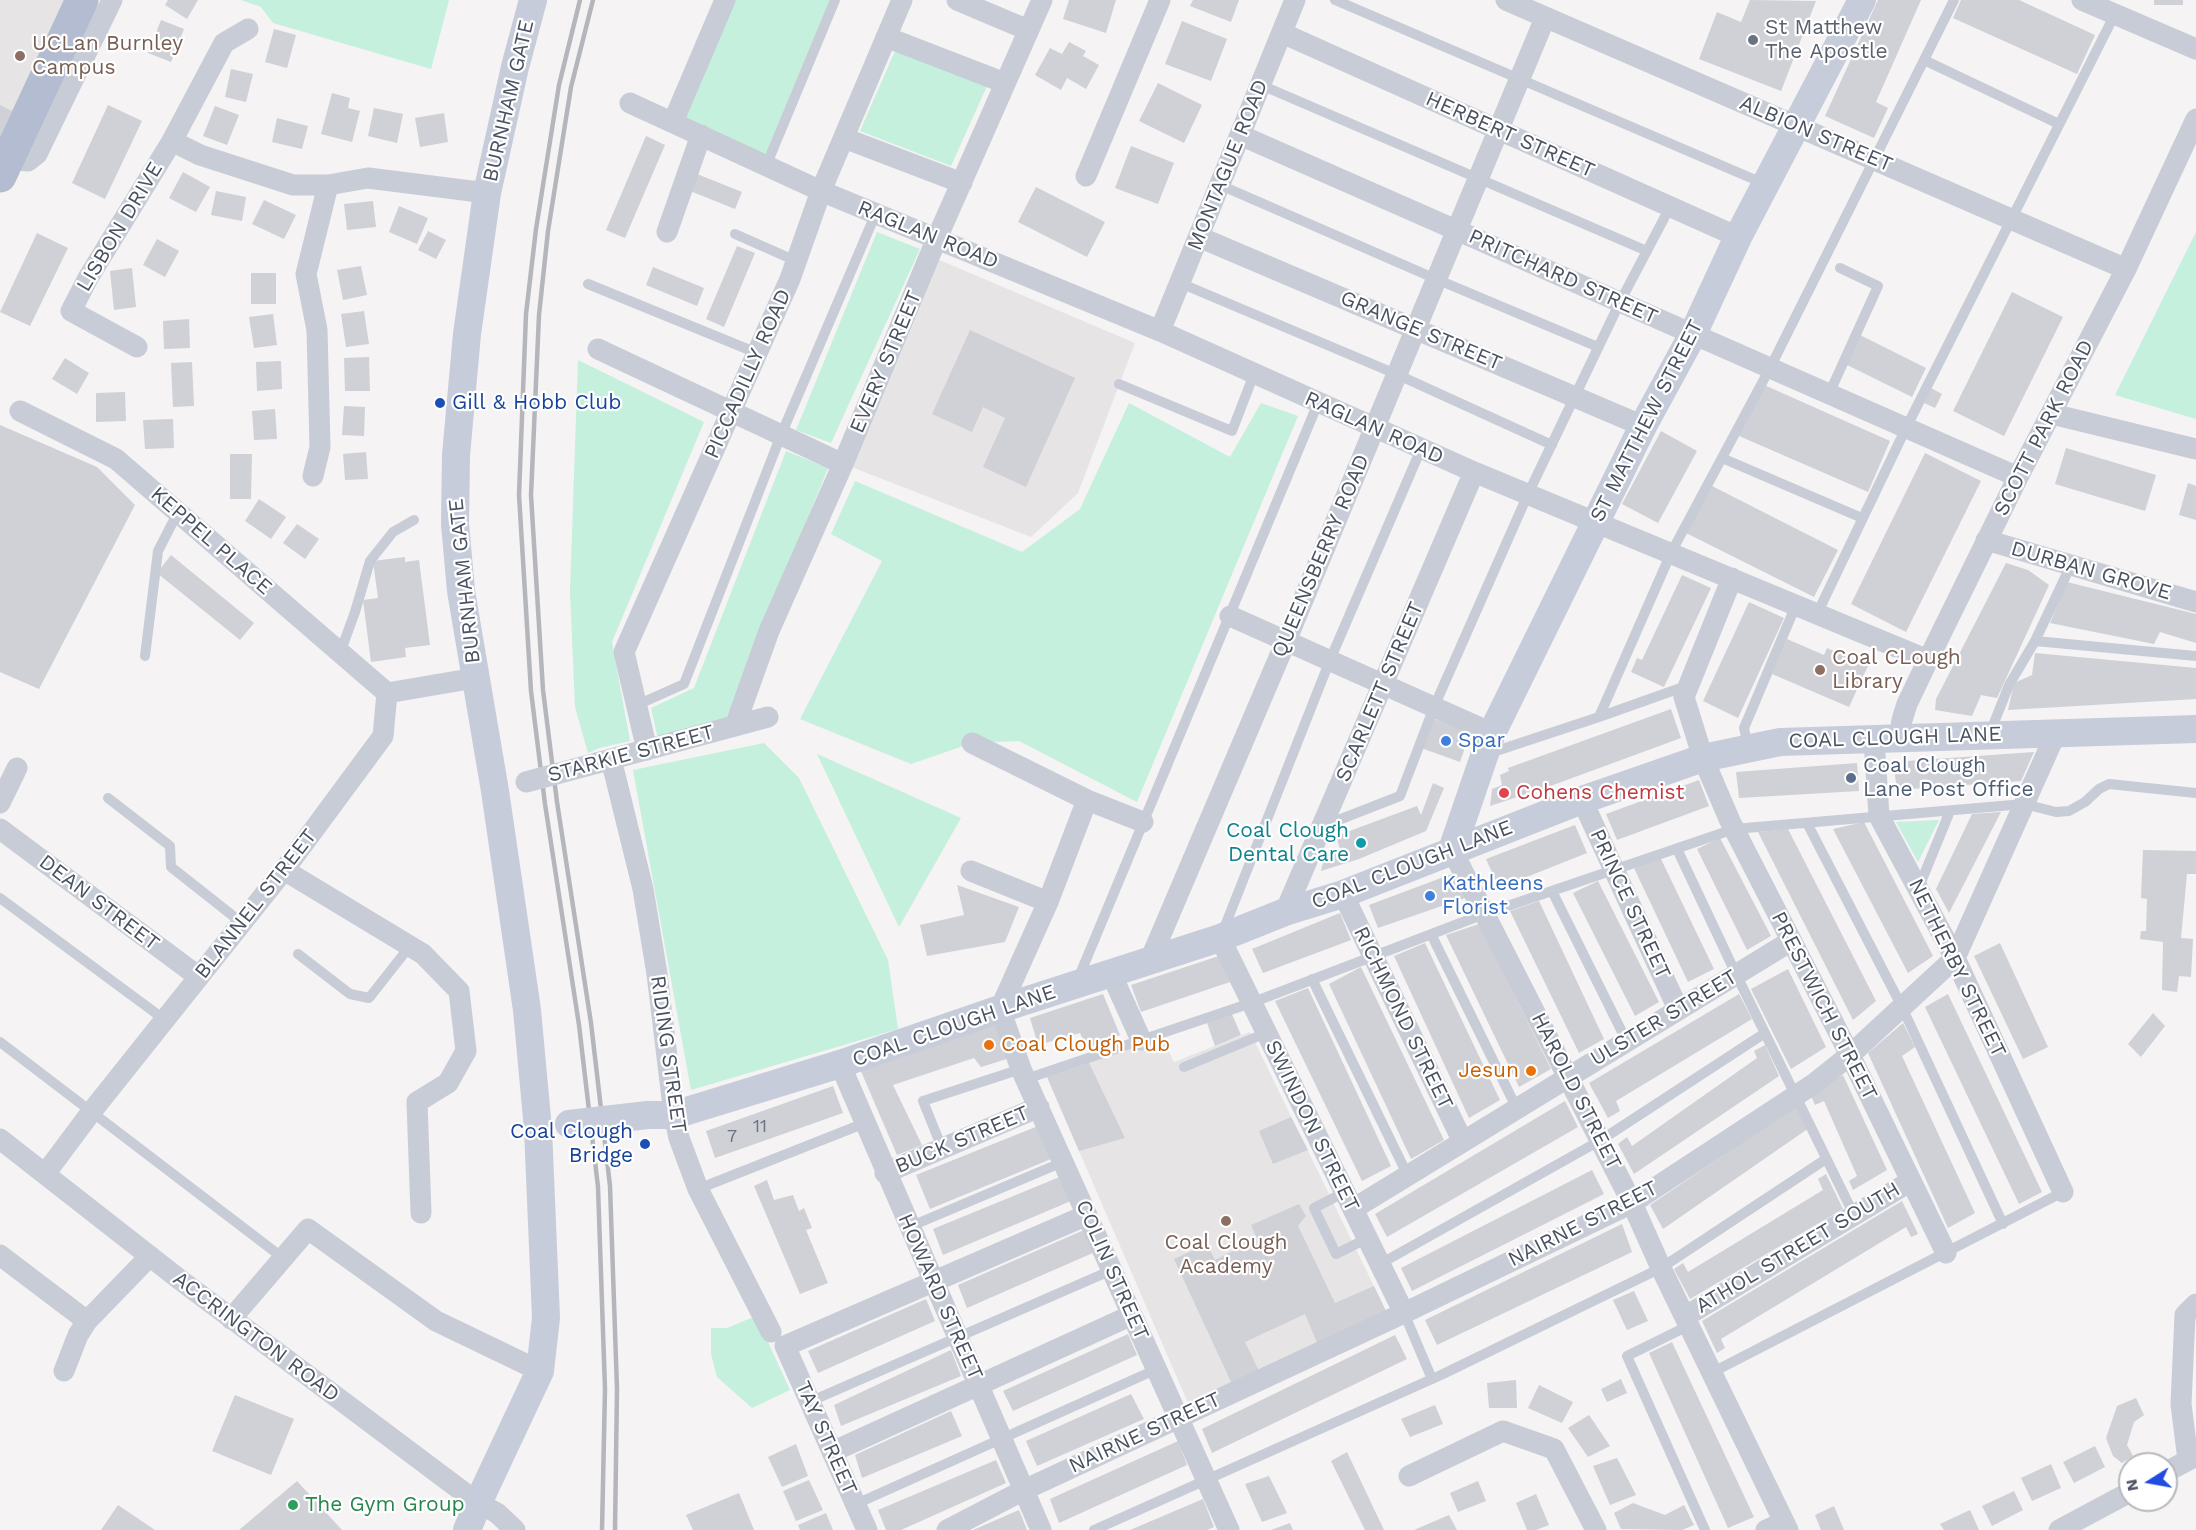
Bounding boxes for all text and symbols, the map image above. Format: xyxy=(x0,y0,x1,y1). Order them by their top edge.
place label: St Matthew The Apostle xyxy=(1765,15,1888,65)
street label: BURNHAM GATE xyxy=(478,17,540,185)
place label: UCLan Burnley Campus xyxy=(32,31,183,81)
marker: St Matthew The Apostle xyxy=(1746,33,1760,47)
marker: UCLan Burnley Campus xyxy=(13,49,27,63)
street label: MONTAGUE ROAD xyxy=(1182,76,1274,254)
street label: HERBERT STREET xyxy=(1422,86,1598,184)
street label: ALBION STREET xyxy=(1736,90,1896,178)
street label: LISBON DRIVE xyxy=(71,158,169,296)
street label: RAGLAN ROAD xyxy=(854,195,1002,275)
street label: PRITCHARD STREET xyxy=(1465,224,1661,330)
street label: PICCADILLY ROAD xyxy=(699,285,797,463)
street label: GRANGE STREET xyxy=(1336,286,1506,376)
street label: EVERY STREET xyxy=(845,287,927,437)
street label: ST MATTHEW STREET xyxy=(1585,316,1709,526)
street label: SCOTT PARK ROAD xyxy=(1989,336,2099,520)
street label: RAGLAN ROAD xyxy=(1301,386,1447,470)
place label: Gill & Hobb Club xyxy=(452,390,621,416)
marker: Gill & Hobb Club xyxy=(433,396,447,410)
street label: QUEENSBERRY ROAD xyxy=(1267,451,1375,661)
street label: KEPPEL PLACE xyxy=(145,481,277,601)
street label: BURNHAM GATE xyxy=(444,497,486,665)
street label: DURBAN GROVE xyxy=(2008,536,2174,606)
street label: SCARLETT STREET xyxy=(1331,598,1429,786)
place label: Coal CLough Library xyxy=(1832,645,1961,695)
marker: Coal CLough Library xyxy=(1813,663,1827,677)
street label: STARKIE STREET xyxy=(545,720,717,788)
street label: COAL CLOUGH LANE xyxy=(1788,722,2002,754)
place label: Spar xyxy=(1458,728,1505,754)
marker: Spar xyxy=(1439,734,1453,748)
place label: Coal Clough Lane Post Office xyxy=(1863,753,2034,803)
marker: Coal Clough Lane Post Office xyxy=(1844,771,1858,785)
place label: Cohens Chemist xyxy=(1516,780,1684,806)
marker: Cohens Chemist xyxy=(1497,786,1511,800)
street label: COAL CLOUGH LANE xyxy=(1308,815,1516,915)
place label: Coal Clough Dental Care xyxy=(1226,818,1349,868)
street label: BLANNEL STREET xyxy=(190,824,322,984)
street label: PRINCE STREET xyxy=(1584,825,1676,983)
marker: Coal Clough Dental Care xyxy=(1354,836,1368,850)
street label: DEAN STREET xyxy=(34,850,164,956)
place label: Kathleens Florist xyxy=(1442,871,1543,921)
street label: NETHERBY STREET xyxy=(1903,875,2011,1061)
marker: Kathleens Florist xyxy=(1423,889,1437,903)
street label: PRESTWICH STREET xyxy=(1766,908,1882,1104)
street label: RICHMOND STREET xyxy=(1348,922,1458,1114)
street label: ULSTER STREET xyxy=(1586,964,1742,1072)
street label: RIDING STREET xyxy=(645,974,691,1134)
street label: COAL CLOUGH LANE xyxy=(849,979,1059,1073)
street label: HAROLD STREET xyxy=(1526,1008,1626,1174)
place label: Coal Clough Pub xyxy=(1001,1032,1170,1058)
street label: SWINDON STREET xyxy=(1260,1036,1364,1216)
marker: Coal Clough Pub xyxy=(982,1038,996,1052)
place label: Jesun xyxy=(1458,1058,1519,1084)
marker: Jesun xyxy=(1524,1064,1538,1078)
street label: BUCK STREET xyxy=(891,1100,1033,1180)
house number: 11 xyxy=(753,1116,767,1138)
place label: Coal Clough Bridge xyxy=(510,1119,633,1169)
house number: 7 xyxy=(727,1126,737,1148)
marker: Coal Clough Bridge xyxy=(638,1137,652,1151)
street label: NAIRNE STREET xyxy=(1504,1175,1662,1273)
street label: ATHOL STREET SOUTH xyxy=(1691,1177,1905,1319)
street label: COLIN STREET xyxy=(1070,1196,1154,1344)
street label: HOWARD STREET xyxy=(892,1210,988,1384)
marker: Coal Clough Academy xyxy=(1219,1214,1233,1228)
place label: Coal Clough Academy xyxy=(1164,1230,1288,1280)
street label: ACCRINGTON ROAD xyxy=(168,1266,344,1408)
street label: TAY STREET xyxy=(790,1377,862,1499)
street label: NAIRNE STREET xyxy=(1065,1387,1225,1479)
north arrow xyxy=(2118,1452,2178,1512)
text: N xyxy=(2121,1478,2142,1493)
place label: The Gym Group xyxy=(305,1492,465,1518)
marker: The Gym Group xyxy=(286,1498,300,1512)

